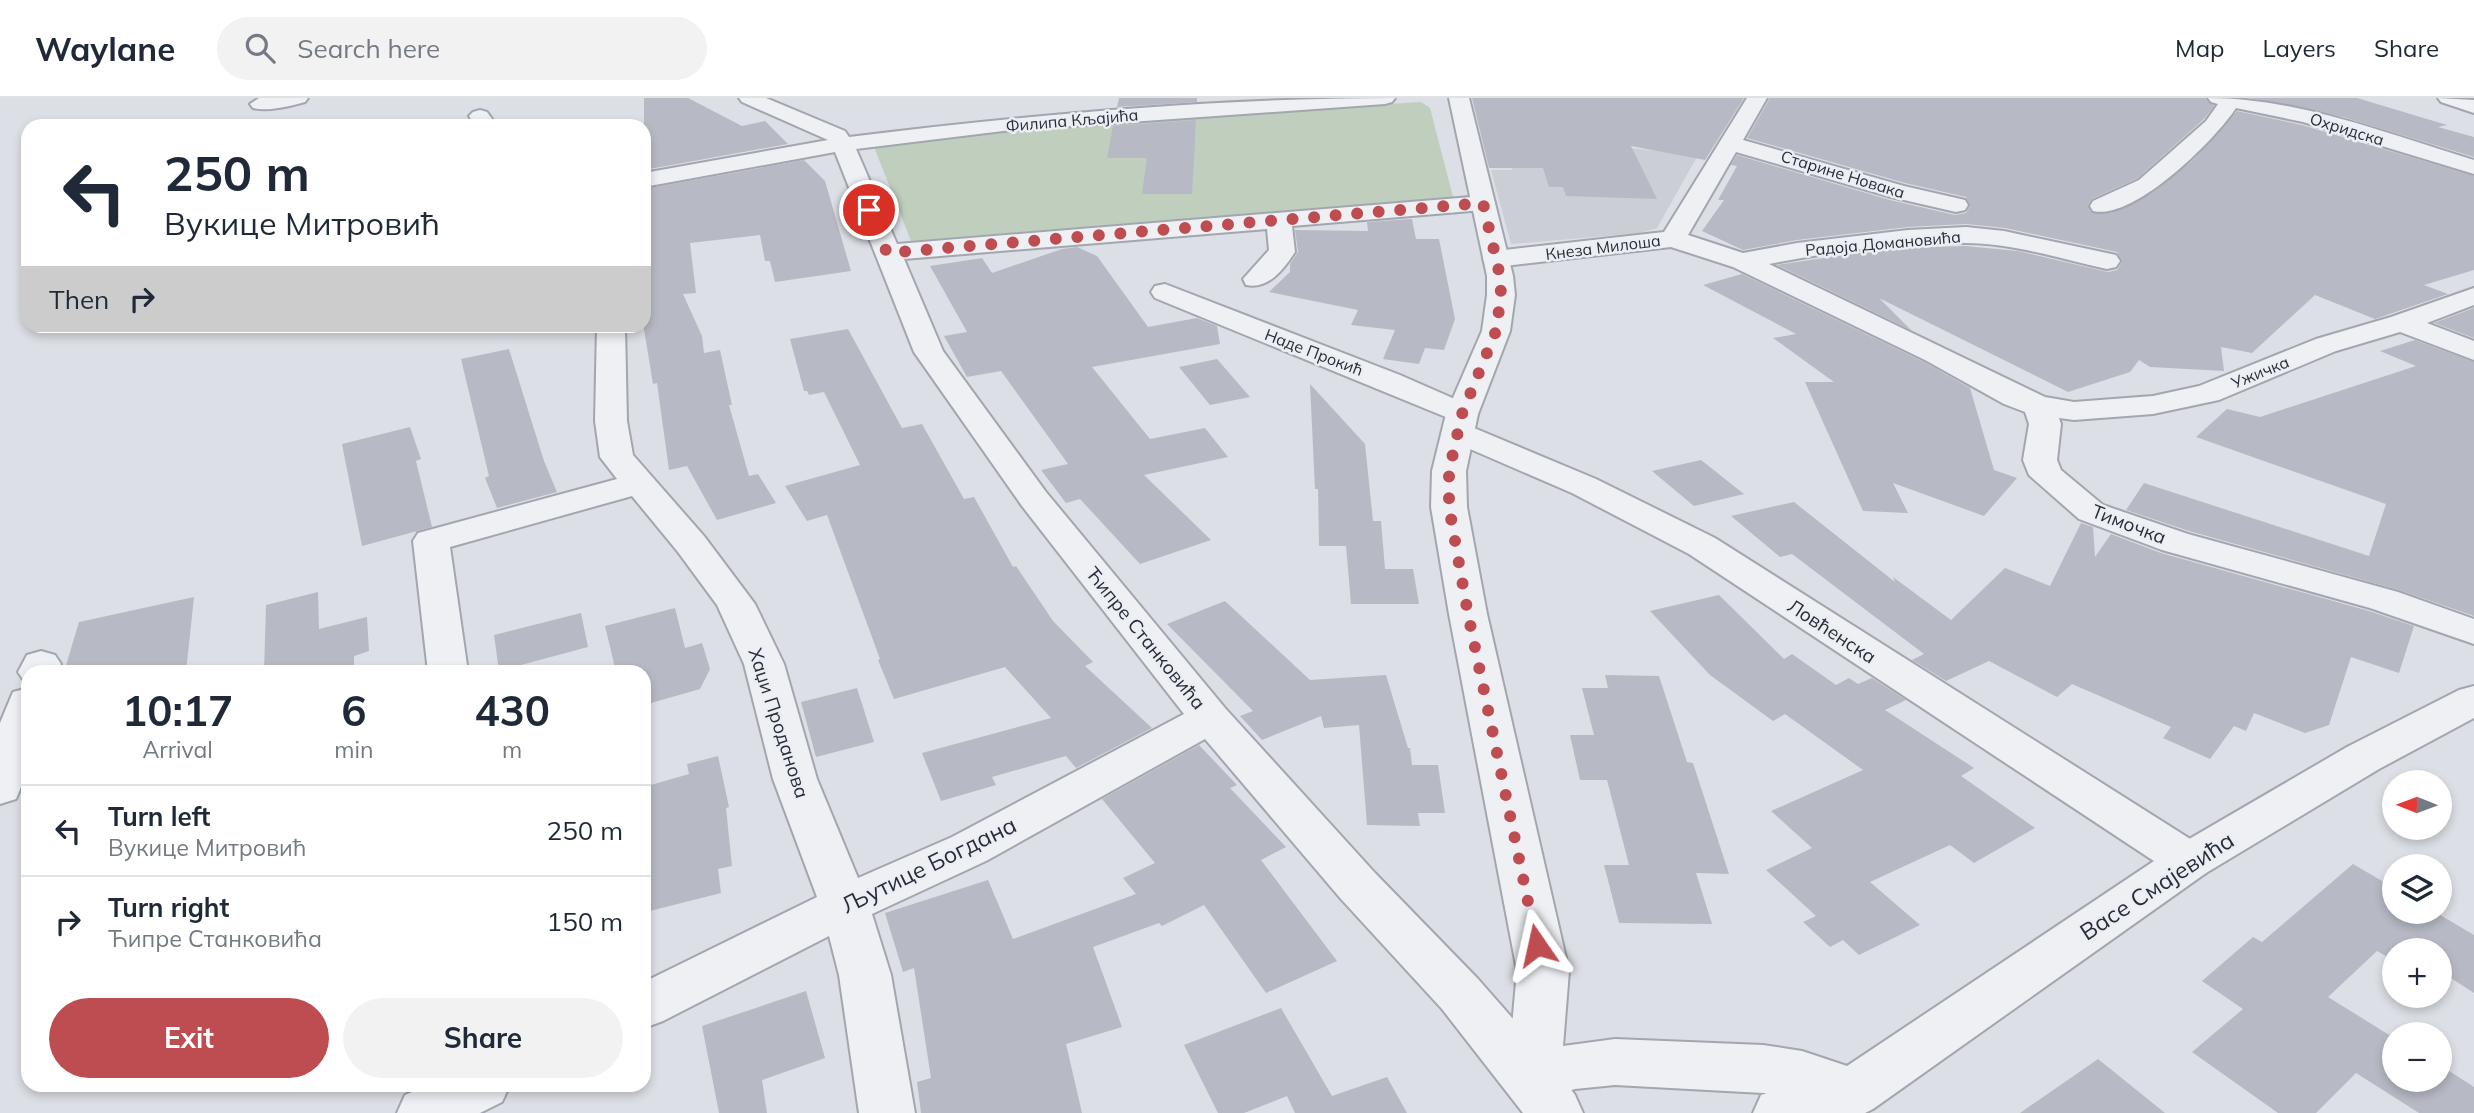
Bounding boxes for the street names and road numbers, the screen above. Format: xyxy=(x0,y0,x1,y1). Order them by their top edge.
street label: Филипа Кљајића xyxy=(1005,104,1139,136)
street label: Охридска xyxy=(2307,108,2387,150)
street label: Старине Новака xyxy=(1779,146,1907,202)
street label: Радоја Домановића xyxy=(1804,226,1962,260)
street label: Кнеза Милоша xyxy=(1544,230,1662,264)
street label: Наде Прокић xyxy=(1262,324,1366,380)
street label: Ужичка xyxy=(2227,351,2292,393)
street label: Тимочка xyxy=(2088,499,2170,549)
street label: Ћипре Станковића xyxy=(1081,562,1211,714)
street label: Ловћенска xyxy=(1783,594,1881,668)
street label: Хаџи Проданова xyxy=(743,645,815,801)
street label: Љутице Богдана xyxy=(836,810,1021,919)
street label: Васе Смајевића xyxy=(2074,825,2239,946)

